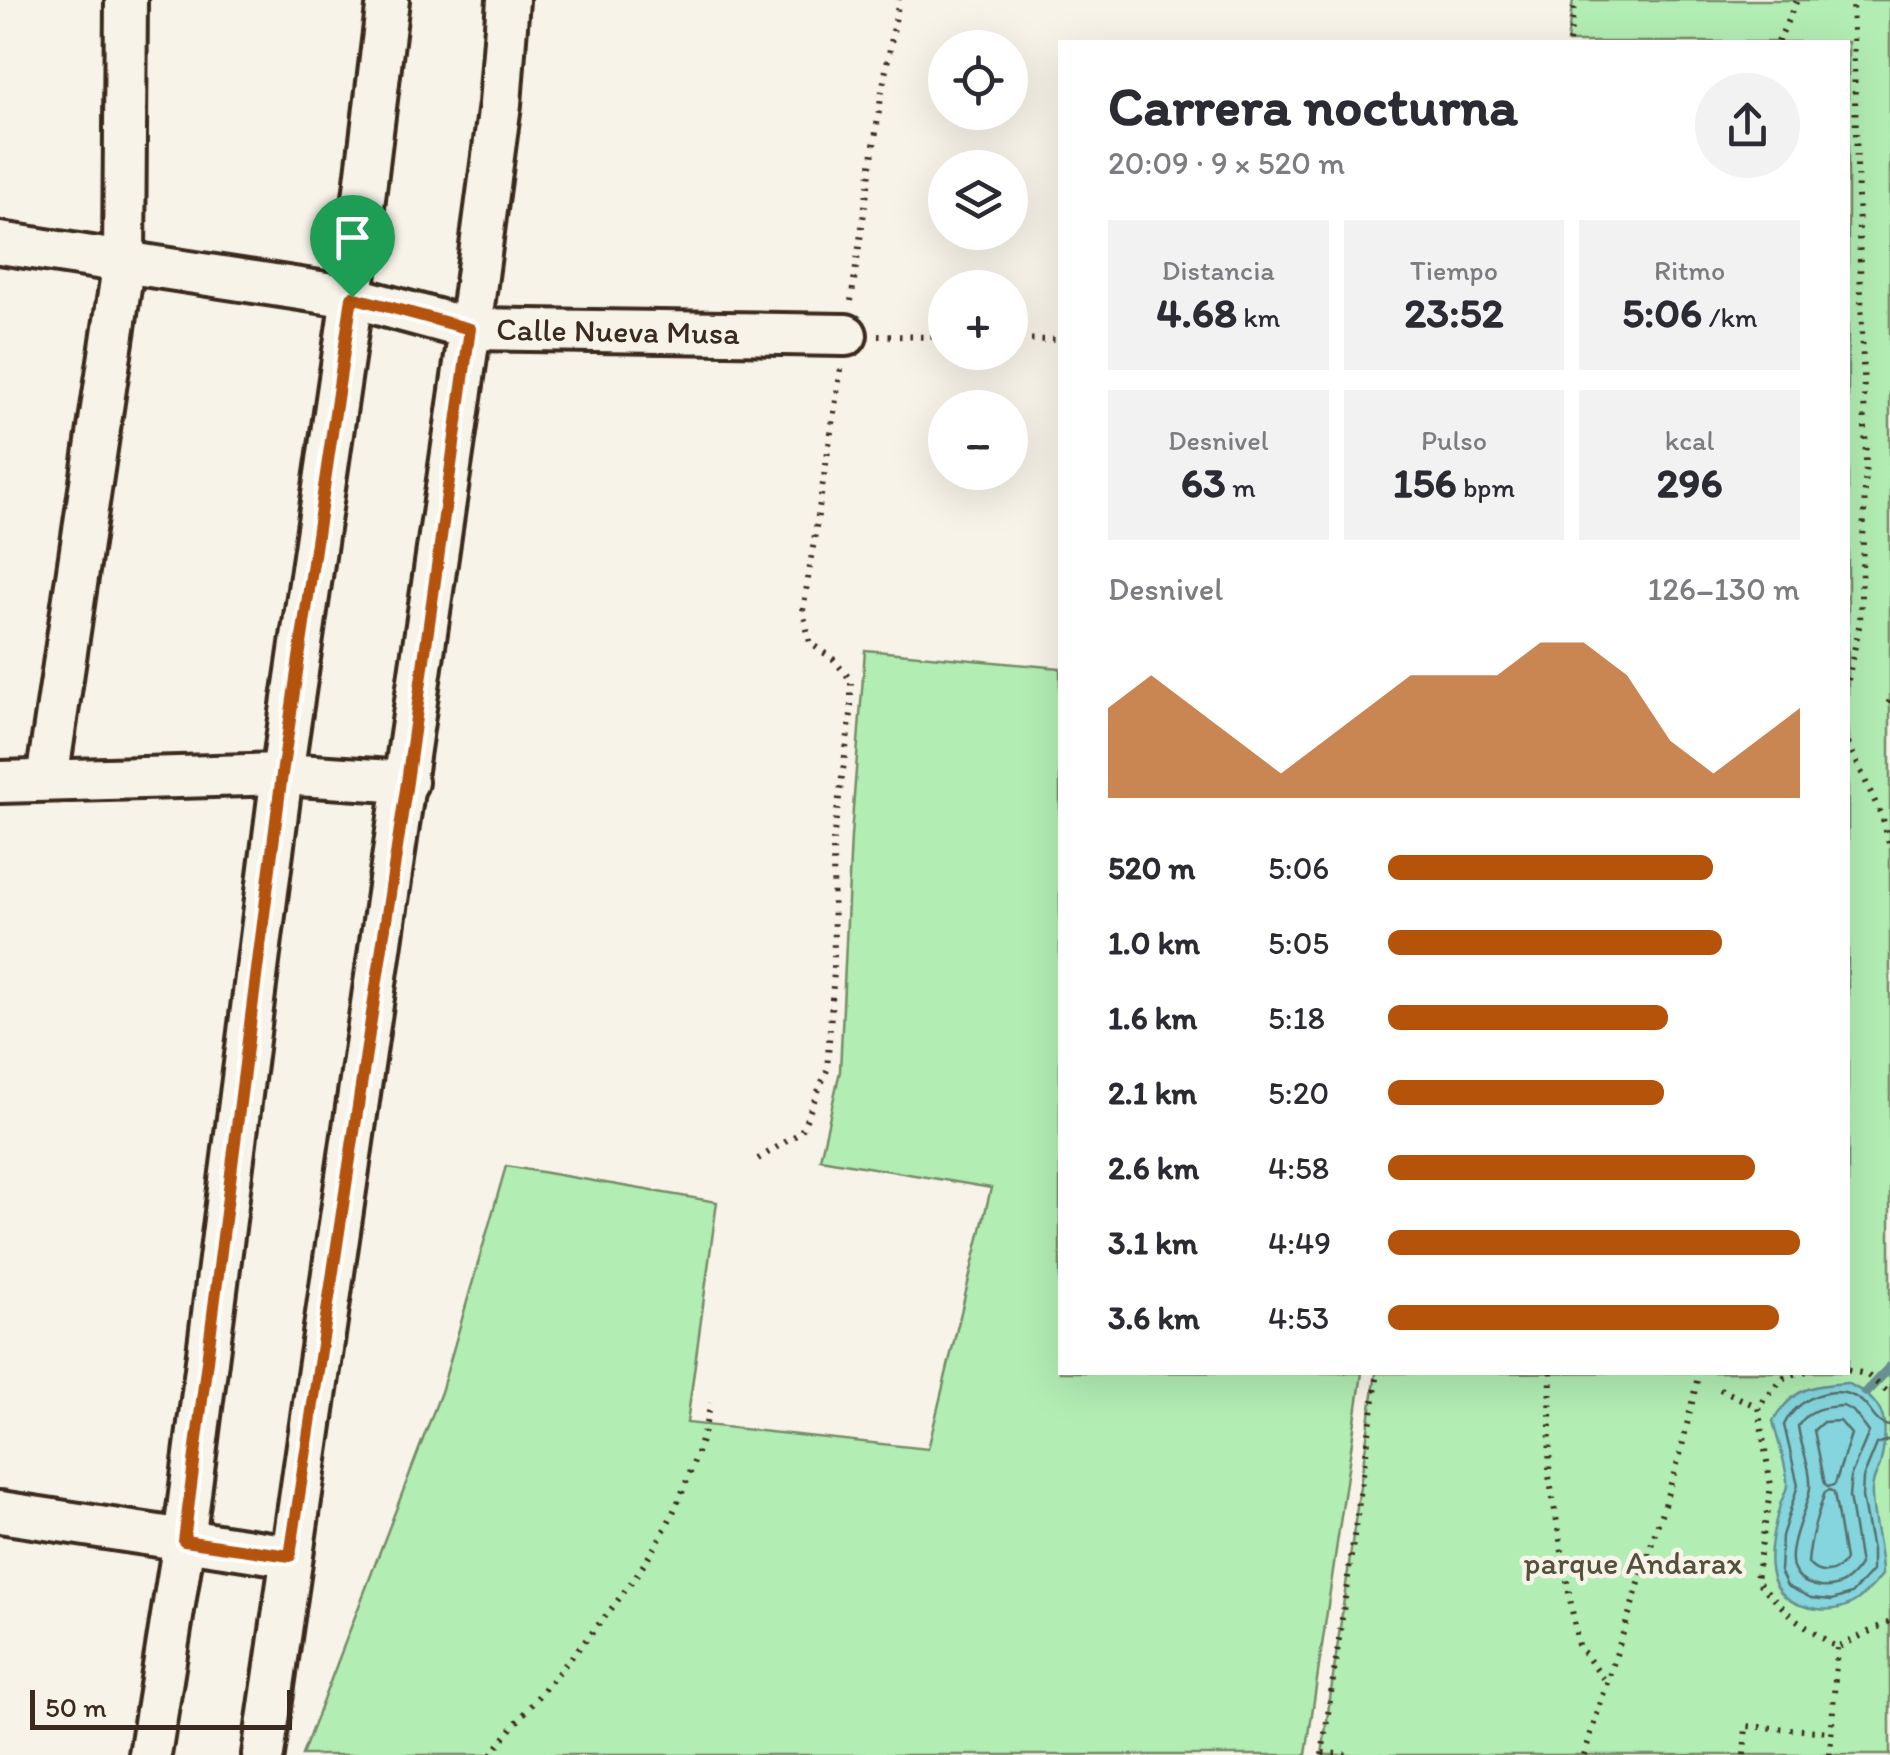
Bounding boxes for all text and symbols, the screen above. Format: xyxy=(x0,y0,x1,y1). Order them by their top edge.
map controls xyxy=(928,30,1028,490)
button: locate xyxy=(928,30,1028,130)
text: Carrera nocturna xyxy=(1108,73,1518,139)
button: share xyxy=(1695,73,1800,178)
text: 20:09 · 9 × 520 m xyxy=(1108,144,1345,182)
button: layers xyxy=(928,150,1028,250)
pin xyxy=(310,195,395,298)
icon: arrive xyxy=(325,210,380,265)
text: Distancia xyxy=(1162,253,1275,287)
text: Tiempo xyxy=(1410,253,1498,287)
text: Ritmo xyxy=(1654,253,1725,287)
button: + xyxy=(928,270,1028,370)
text: 4.68 xyxy=(1156,287,1237,338)
text: 23:52 xyxy=(1404,287,1504,338)
text: 5:06 xyxy=(1622,287,1702,338)
text: km xyxy=(1237,300,1280,334)
text: /km xyxy=(1702,300,1757,334)
street label: Calle Nueva Musa xyxy=(496,310,741,352)
button: − xyxy=(928,390,1028,490)
text: Desnivel xyxy=(1168,423,1269,457)
text: Pulso xyxy=(1421,423,1487,457)
text: kcal xyxy=(1665,423,1715,457)
text: 63 xyxy=(1181,457,1226,508)
text: 156 xyxy=(1393,457,1457,508)
text: 296 xyxy=(1657,457,1723,508)
text: m xyxy=(1226,470,1256,504)
text: bpm xyxy=(1457,470,1515,504)
text: Desnivel xyxy=(1108,570,1223,608)
text: 126–130 m xyxy=(1647,570,1800,608)
text: 520 m xyxy=(1108,849,1195,887)
text: 5:06 xyxy=(1268,849,1329,887)
text: 1.0 km xyxy=(1108,924,1200,962)
text: 5:05 xyxy=(1268,924,1329,962)
text: 1.6 km xyxy=(1108,999,1197,1037)
text: 5:18 xyxy=(1268,999,1325,1037)
text: 2.1 km xyxy=(1108,1074,1197,1112)
text: 5:20 xyxy=(1268,1074,1329,1112)
text: 2.6 km xyxy=(1108,1149,1199,1187)
text: 4:58 xyxy=(1268,1149,1329,1187)
text: 3.1 km xyxy=(1108,1224,1198,1262)
text: 4:49 xyxy=(1268,1224,1331,1262)
text: 3.6 km xyxy=(1108,1299,1200,1337)
text: 4:53 xyxy=(1268,1299,1329,1337)
park label: parque Andarax xyxy=(1524,1544,1743,1582)
scale bar xyxy=(30,1685,292,1730)
text: 50 m xyxy=(45,1690,107,1724)

